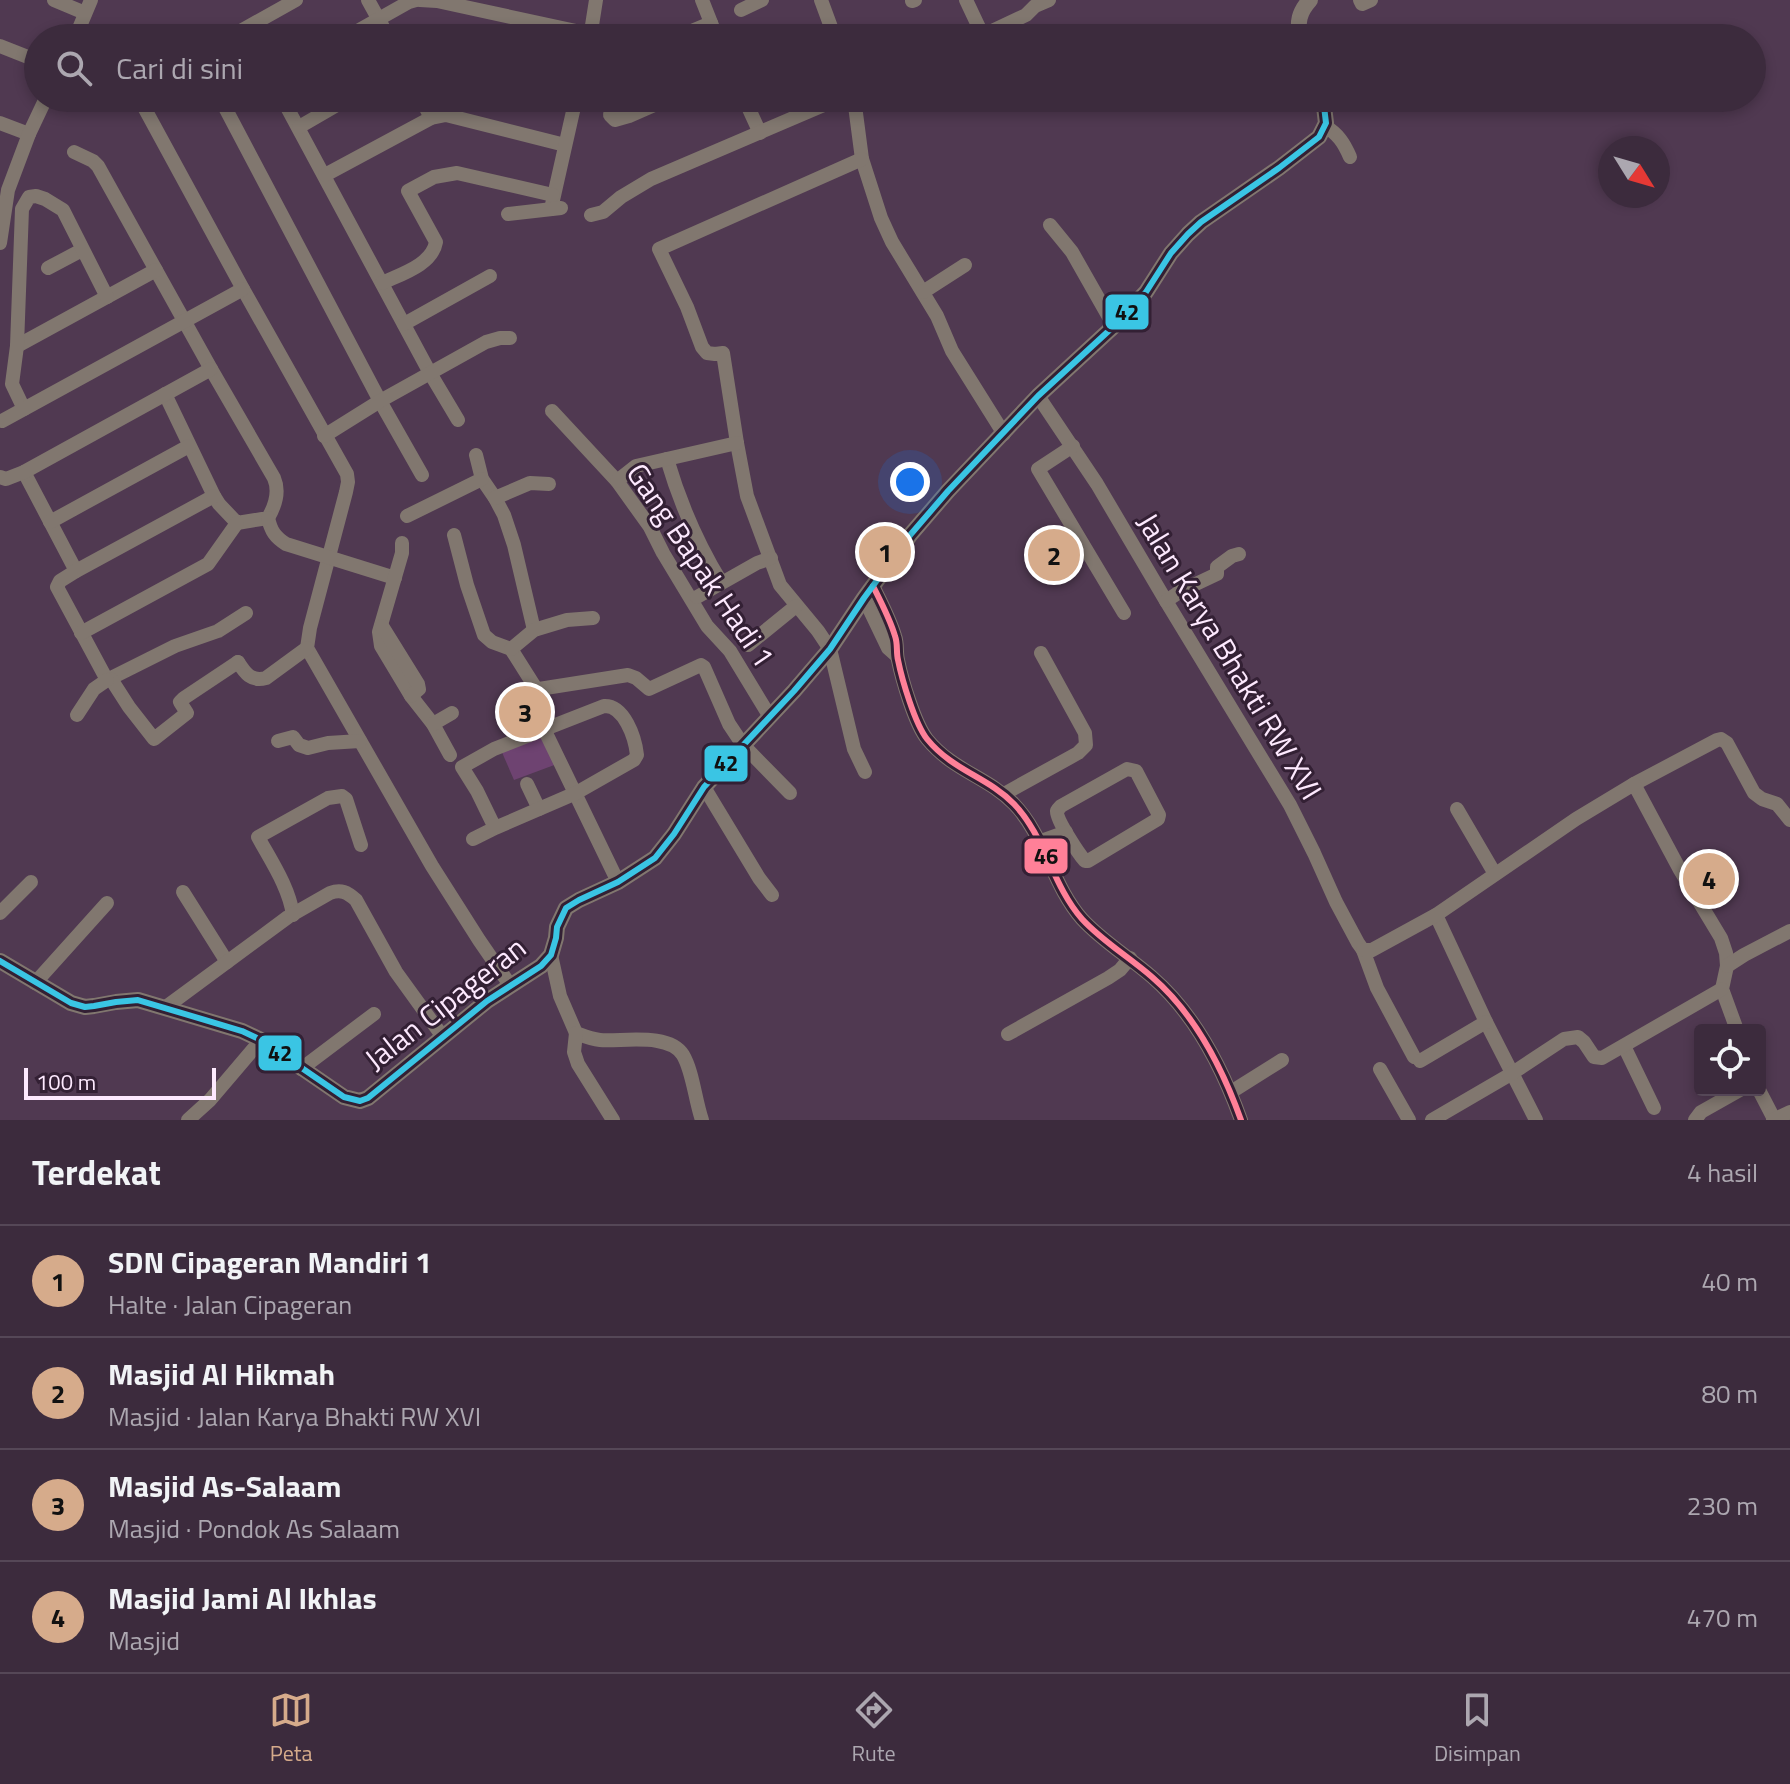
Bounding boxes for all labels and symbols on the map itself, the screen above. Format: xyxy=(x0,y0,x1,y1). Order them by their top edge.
north arrow xyxy=(1598,136,1670,208)
line badge: 42 xyxy=(1104,293,1150,331)
text: 42 xyxy=(1115,295,1139,329)
street label: Gang Bapak Hadi 1 xyxy=(615,453,787,677)
your location xyxy=(890,462,930,502)
street label: Jalan Karya Bhakti RW XVI xyxy=(1126,504,1334,808)
pin: 1 xyxy=(859,522,911,582)
pin: 2 xyxy=(1028,525,1080,585)
pin: 3 xyxy=(499,682,551,742)
line badge: 42 xyxy=(703,744,749,783)
text: 42 xyxy=(714,746,738,780)
line badge: 46 xyxy=(1023,837,1069,875)
text: 46 xyxy=(1034,839,1058,873)
pin: 4 xyxy=(1683,849,1735,909)
street label: Jalan Cipageran xyxy=(354,925,536,1081)
line badge: 42 xyxy=(257,1034,303,1072)
text: 42 xyxy=(268,1036,292,1070)
scale bar xyxy=(24,1064,216,1100)

